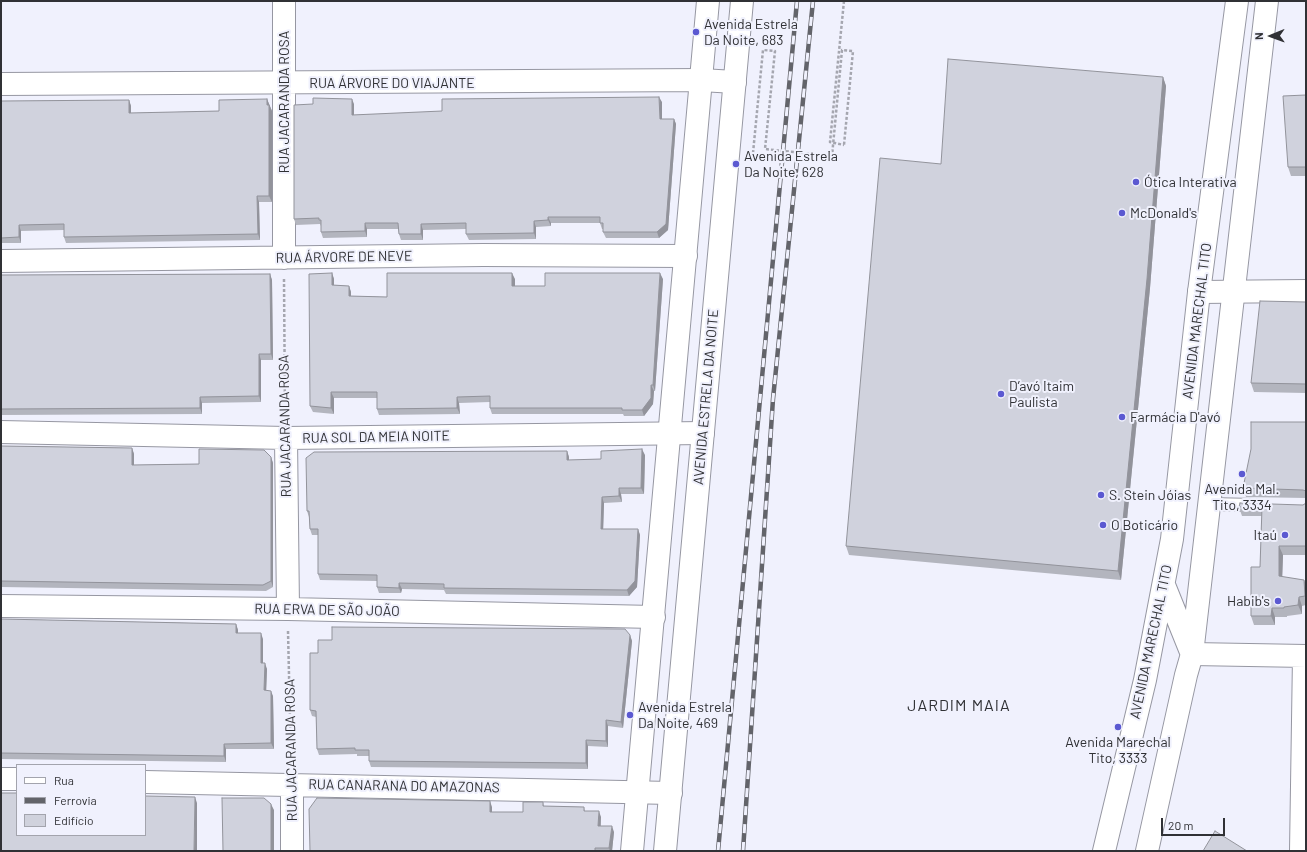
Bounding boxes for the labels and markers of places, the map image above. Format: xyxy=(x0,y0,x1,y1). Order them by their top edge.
place label: Avenida Estrela Da Noite, 683 xyxy=(704,16,798,48)
marker: Avenida Estrela Da Noite, 683 xyxy=(691,27,701,37)
place label: Avenida Estrela Da Noite, 628 xyxy=(744,148,838,180)
marker: Avenida Estrela Da Noite, 628 xyxy=(731,159,741,169)
place label: Ótica Interativa xyxy=(1144,174,1237,190)
marker: Ótica Interativa xyxy=(1131,177,1141,187)
place label: McDonald's xyxy=(1130,205,1197,221)
marker: McDonald's xyxy=(1117,208,1127,218)
place label: D’avó Itaim Paulista xyxy=(1009,378,1074,410)
marker: D’avó Itaim Paulista xyxy=(996,389,1006,399)
place label: Farmácia D'avó xyxy=(1130,409,1221,425)
marker: Farmácia D'avó xyxy=(1117,412,1127,422)
marker: Avenida Mal. Tito, 3334 xyxy=(1237,469,1247,479)
place label: Avenida Mal. Tito, 3334 xyxy=(1205,481,1279,514)
place label: S. Stein Jóias xyxy=(1109,487,1191,503)
marker: S. Stein Jóias xyxy=(1096,490,1106,500)
place label: O Boticário xyxy=(1111,517,1178,533)
marker: O Boticário xyxy=(1098,520,1108,530)
place label: Itaú xyxy=(1254,527,1277,543)
marker: Itaú xyxy=(1280,530,1290,540)
place label: Habib's xyxy=(1227,593,1270,609)
marker: Habib's xyxy=(1273,596,1283,606)
place label: Avenida Estrela Da Noite, 469 xyxy=(638,699,732,732)
marker: Avenida Estrela Da Noite, 469 xyxy=(625,710,635,720)
marker: Avenida Marechal Tito, 3333 xyxy=(1113,722,1123,732)
place label: Avenida Marechal Tito, 3333 xyxy=(1065,734,1171,766)

